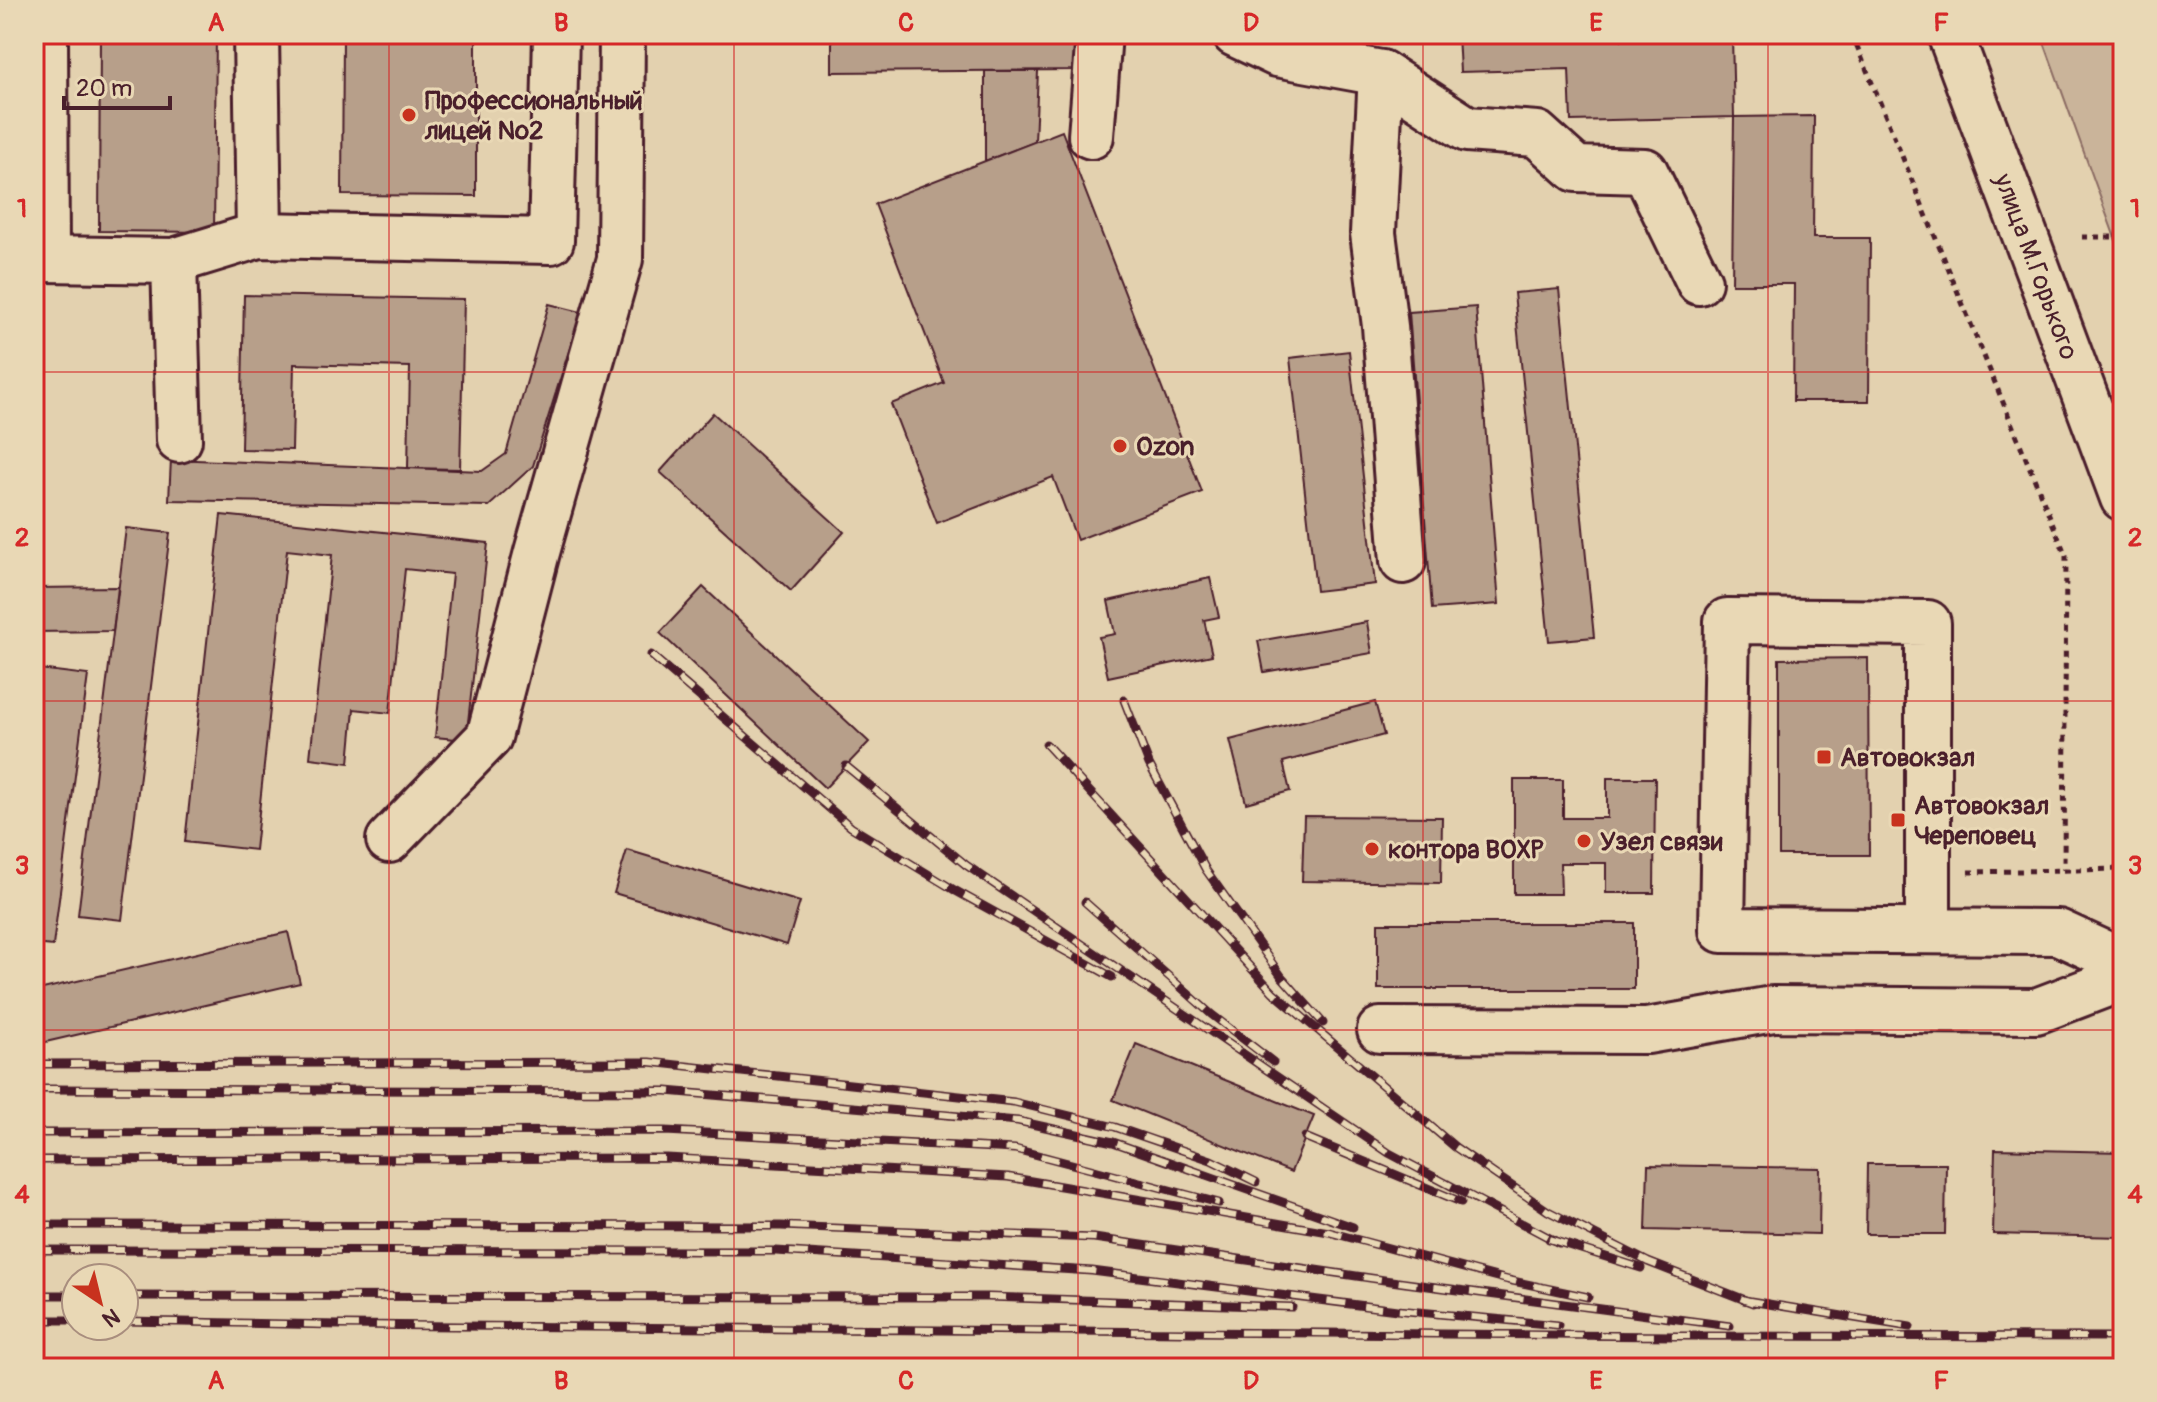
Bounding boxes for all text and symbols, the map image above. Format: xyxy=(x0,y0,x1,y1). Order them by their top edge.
text: A xyxy=(208,7,225,39)
text: B xyxy=(554,7,568,39)
text: C xyxy=(898,7,914,39)
text: D xyxy=(1243,7,1259,39)
text: E xyxy=(1589,7,1603,39)
text: F xyxy=(1933,7,1949,39)
scale bar xyxy=(64,60,170,110)
text: 20 m xyxy=(76,74,132,103)
place label: Профессиональный лицей №2 xyxy=(424,85,643,147)
marker: Профессиональный лицей №2 xyxy=(400,106,418,124)
street label: улица М.Горького xyxy=(1986,168,2085,364)
text: 1 xyxy=(17,193,27,225)
text: 1 xyxy=(2130,193,2140,225)
place label: Ozon xyxy=(1136,431,1195,463)
marker: Ozon xyxy=(1111,437,1129,455)
text: 2 xyxy=(15,522,29,554)
text: 2 xyxy=(2128,522,2142,554)
place label: Автовокзал xyxy=(1840,742,1975,774)
marker: Автовокзал xyxy=(1815,748,1833,766)
place label: Автовокзал Череповец xyxy=(1914,790,2049,852)
marker: Автовокзал Череповец xyxy=(1889,811,1907,829)
place label: Узел связи xyxy=(1600,826,1723,858)
marker: Узел связи xyxy=(1575,832,1593,850)
place label: контора ВОХР xyxy=(1388,834,1545,866)
marker: контора ВОХР xyxy=(1363,840,1381,858)
text: 3 xyxy=(15,850,29,882)
text: 3 xyxy=(2128,850,2142,882)
text: 4 xyxy=(14,1179,30,1211)
text: 4 xyxy=(2127,1179,2143,1211)
north arrow xyxy=(60,1262,140,1342)
text: N xyxy=(97,1302,125,1333)
text: A xyxy=(208,1365,225,1397)
text: B xyxy=(554,1365,568,1397)
text: C xyxy=(898,1365,914,1397)
text: D xyxy=(1243,1365,1259,1397)
text: E xyxy=(1589,1365,1603,1397)
text: F xyxy=(1933,1365,1949,1397)

